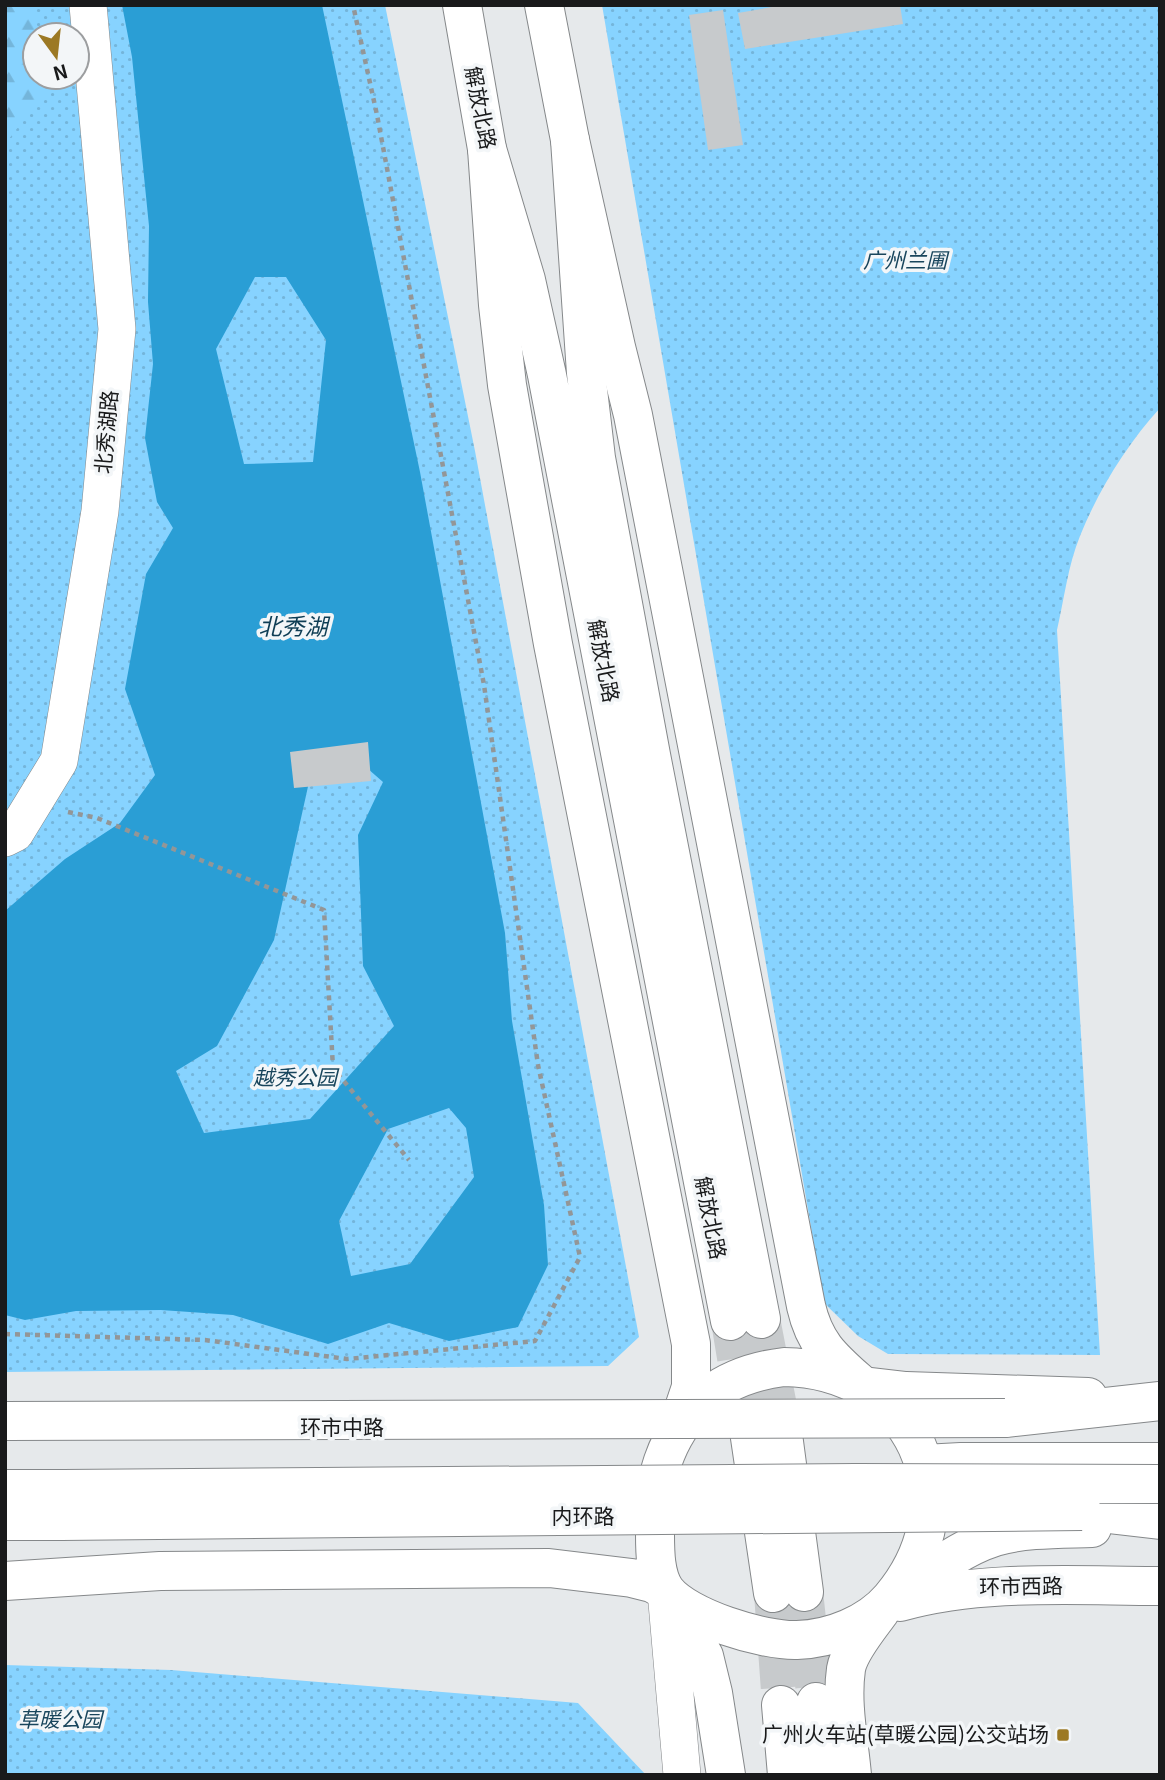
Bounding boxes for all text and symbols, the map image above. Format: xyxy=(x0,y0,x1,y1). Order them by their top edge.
north arrow xyxy=(21,21,91,91)
text: N xyxy=(50,59,71,89)
street label: 解放北路 xyxy=(459,64,505,152)
park label: 广州兰圃 xyxy=(863,244,950,274)
street label: 北秀湖路 xyxy=(86,389,124,475)
water label: 北秀湖 xyxy=(259,608,331,642)
street label: 解放北路 xyxy=(582,617,628,705)
park label: 越秀公园 xyxy=(253,1061,340,1091)
street label: 解放北路 xyxy=(689,1174,735,1262)
street label: 环市中路 xyxy=(300,1411,384,1441)
street label: 内环路 xyxy=(552,1500,615,1530)
street label: 环市西路 xyxy=(979,1569,1063,1601)
park label: 草暖公园 xyxy=(18,1703,105,1733)
place label: 广州火车站(草暖公园)公交站场 xyxy=(762,1718,1049,1748)
marker: 广州火车站(草暖公园)公交站场 xyxy=(1055,1727,1071,1743)

